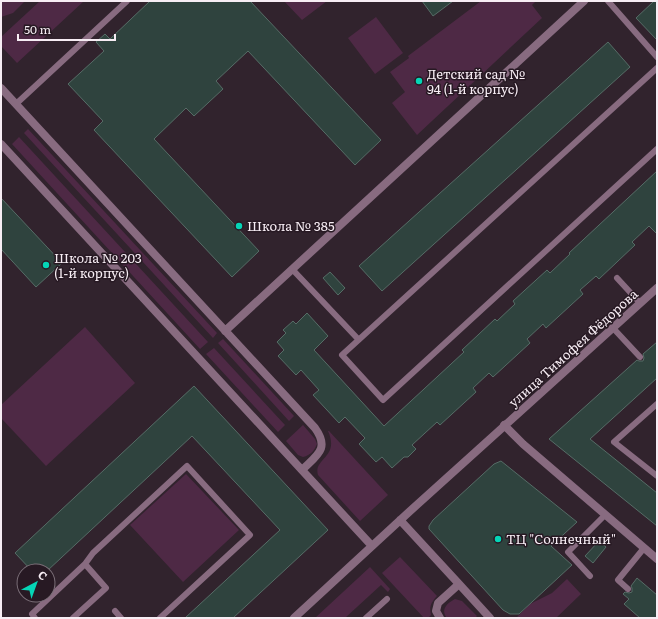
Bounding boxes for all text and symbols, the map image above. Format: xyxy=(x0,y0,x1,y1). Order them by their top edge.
scale bar xyxy=(18,16,115,42)
text: 50 m xyxy=(24,20,51,38)
place label: Детский сад № 94 (1-й корпус) xyxy=(427,64,525,98)
marker: Детский сад № 94 (1-й корпус) xyxy=(414,76,424,86)
place label: Школа № 385 xyxy=(247,216,335,235)
marker: Школа № 385 xyxy=(234,221,244,231)
place label: Школа № 203 (1-й корпус) xyxy=(54,248,142,282)
marker: Школа № 203 (1-й корпус) xyxy=(41,260,51,270)
street label: улица Тимофея Фёдорова xyxy=(504,284,642,411)
place label: ТЦ "Солнечный" xyxy=(506,529,616,548)
marker: ТЦ "Солнечный" xyxy=(493,534,503,544)
north arrow xyxy=(16,563,56,603)
text: С xyxy=(35,566,52,583)

